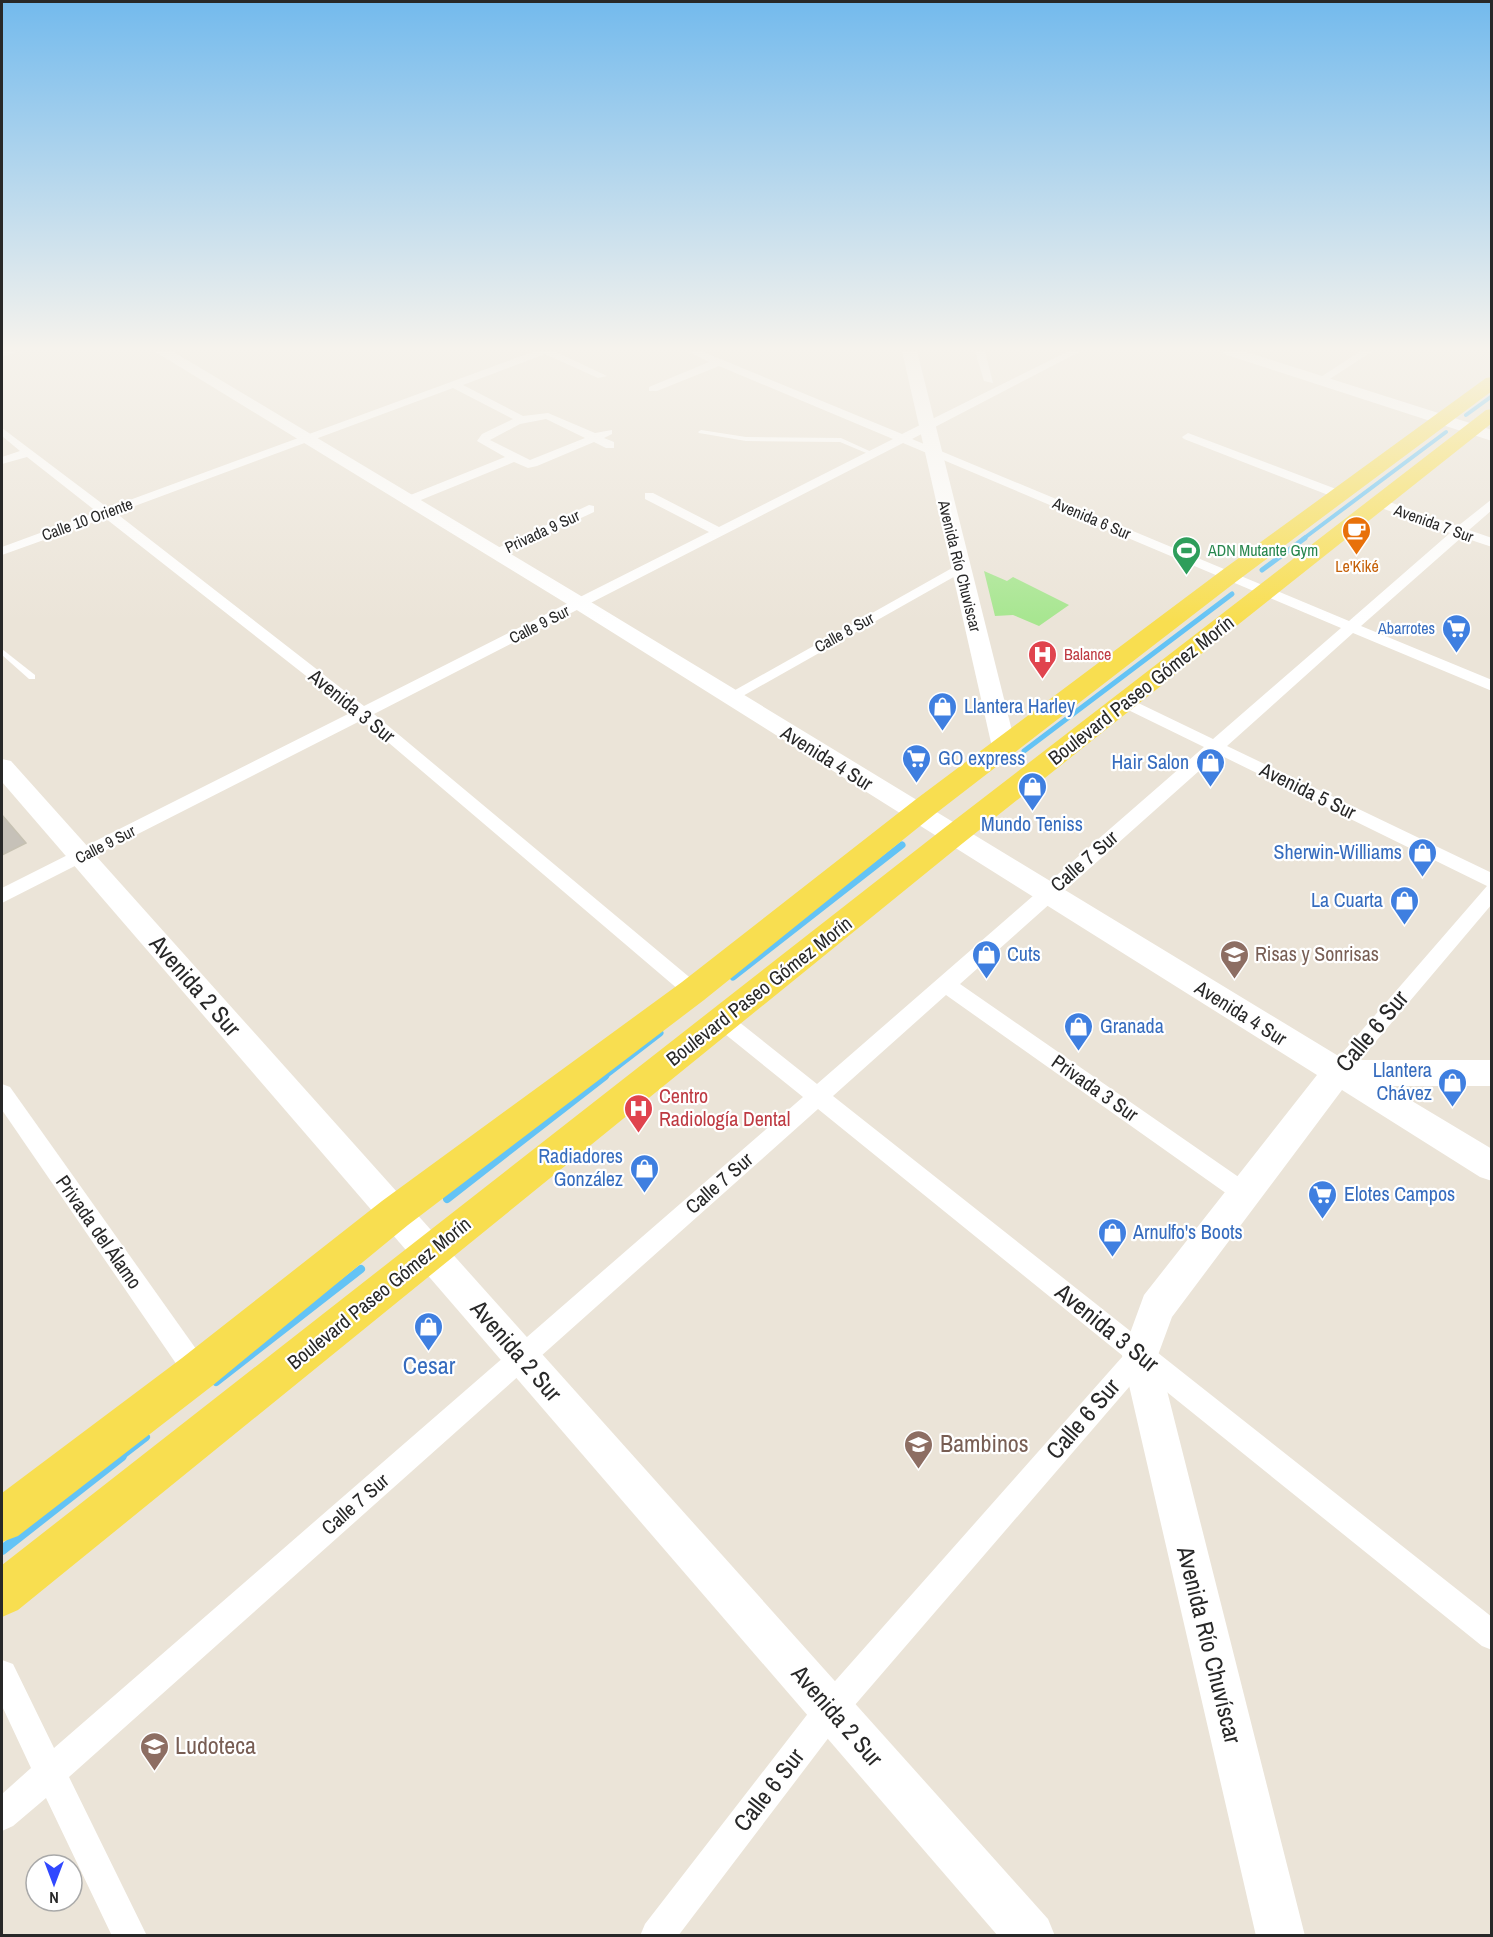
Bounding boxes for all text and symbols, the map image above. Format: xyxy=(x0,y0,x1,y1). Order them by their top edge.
street label: Avenida 6 Sur xyxy=(1049,491,1135,545)
street label: Calle 10 Oriente xyxy=(38,492,136,546)
street label: Avenida Río Chuviscar xyxy=(933,497,987,635)
street label: Avenida 7 Sur xyxy=(1390,498,1477,548)
street label: Privada 9 Sur xyxy=(501,504,584,558)
cafe icon: Le'Kiké xyxy=(1341,514,1373,556)
sports icon: ADN Mutante Gym xyxy=(1171,534,1203,576)
place label: ADN Mutante Gym xyxy=(1207,539,1318,561)
place label: Le'Kiké xyxy=(1335,555,1379,577)
street label: Calle 9 Sur xyxy=(505,599,573,649)
street label: Calle 8 Sur xyxy=(810,606,878,657)
street label: Boulevard Paseo Gómez Morín xyxy=(1042,609,1239,771)
supermarket icon: Abarrotes xyxy=(1440,612,1472,654)
place label: Abarrotes xyxy=(1377,617,1435,639)
hospital icon: Balance xyxy=(1027,638,1059,680)
place label: Balance xyxy=(1064,643,1111,665)
street label: Avenida 3 Sur xyxy=(303,662,402,749)
shop icon: Llantera Harley xyxy=(927,690,959,732)
place label: Llantera Harley xyxy=(964,692,1076,719)
street label: Avenida 4 Sur xyxy=(775,718,879,797)
supermarket icon: GO express xyxy=(901,742,933,784)
place label: GO express xyxy=(938,744,1026,771)
shop icon: Hair Salon xyxy=(1194,746,1226,788)
place label: Hair Salon xyxy=(1112,748,1189,775)
street label: Avenida 5 Sur xyxy=(1255,755,1361,826)
shop icon: Mundo Teniss xyxy=(1016,770,1048,812)
place label: Mundo Teniss xyxy=(981,810,1083,837)
street label: Calle 9 Sur xyxy=(71,819,139,869)
street label: Calle 7 Sur xyxy=(1044,823,1124,897)
shop icon: Sherwin-Williams xyxy=(1407,836,1439,878)
place label: Sherwin-Williams xyxy=(1274,838,1402,865)
shop icon: La Cuarta xyxy=(1388,884,1420,926)
place label: La Cuarta xyxy=(1311,886,1383,913)
street label: Boulevard Paseo Gómez Morín xyxy=(660,910,857,1072)
street label: Avenida 2 Sur xyxy=(142,927,249,1043)
shop icon: Cuts xyxy=(970,938,1002,980)
school or university icon: Risas y Sonrisas xyxy=(1218,938,1250,980)
place label: Cuts xyxy=(1007,940,1041,967)
place label: Risas y Sonrisas xyxy=(1255,940,1379,967)
street label: Avenida 4 Sur xyxy=(1189,973,1293,1052)
street label: Calle 6 Sur xyxy=(1328,982,1415,1078)
shop icon: Granada xyxy=(1063,1010,1095,1052)
place label: Granada xyxy=(1100,1012,1164,1039)
street label: Privada 3 Sur xyxy=(1046,1048,1145,1128)
place label: Llantera Chávez xyxy=(1373,1056,1432,1106)
shop icon: Llantera Chávez xyxy=(1437,1066,1469,1108)
place label: Centro Radiología Dental xyxy=(659,1082,790,1132)
hospital icon: Centro Radiología Dental xyxy=(622,1092,654,1134)
place label: Radiadores González xyxy=(538,1142,623,1192)
street label: Calle 7 Sur xyxy=(679,1145,759,1219)
shop icon: Radiadores González xyxy=(628,1152,660,1194)
street label: Privada del Álamo xyxy=(50,1169,149,1294)
supermarket icon: Elotes Campos xyxy=(1307,1178,1339,1220)
place label: Elotes Campos xyxy=(1344,1180,1455,1207)
street label: Boulevard Paseo Gómez Morín xyxy=(281,1210,476,1375)
shop icon: Arnulfo's Boots xyxy=(1096,1216,1128,1258)
place label: Arnulfo's Boots xyxy=(1132,1218,1243,1245)
street label: Avenida 3 Sur xyxy=(1048,1275,1166,1379)
street label: Avenida 2 Sur xyxy=(463,1292,570,1408)
shop icon: Cesar xyxy=(413,1310,445,1352)
place label: Cesar xyxy=(403,1349,456,1381)
street label: Calle 6 Sur xyxy=(1038,1371,1127,1466)
place label: Bambinos xyxy=(940,1427,1029,1459)
school or university icon: Bambinos xyxy=(903,1428,935,1470)
street label: Calle 7 Sur xyxy=(315,1466,395,1540)
street label: Avenida Río Chuvíscar xyxy=(1170,1542,1250,1747)
street label: Avenida 2 Sur xyxy=(784,1657,891,1773)
place label: Ludoteca xyxy=(175,1729,256,1761)
school or university icon: Ludoteca xyxy=(138,1730,170,1772)
street label: Calle 6 Sur xyxy=(726,1741,811,1838)
north arrow xyxy=(24,1853,84,1913)
text: N xyxy=(49,1887,59,1909)

